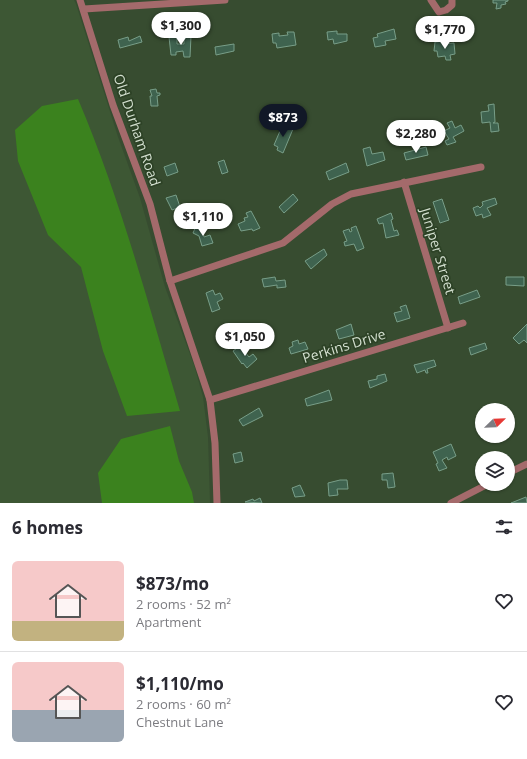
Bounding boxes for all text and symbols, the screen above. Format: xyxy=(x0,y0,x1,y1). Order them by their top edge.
pin: $1,300 xyxy=(148,12,214,46)
text: $1,300 xyxy=(161,16,201,34)
pin: $1,770 xyxy=(412,16,478,50)
text: $1,770 xyxy=(425,20,465,38)
street label: Old Durham Road xyxy=(109,71,166,188)
pin: $873 xyxy=(259,104,307,138)
text: $873 xyxy=(268,108,298,126)
pin: $2,280 xyxy=(383,120,449,154)
text: $2,280 xyxy=(396,124,436,142)
pin: $1,110 xyxy=(170,203,236,237)
street label: Juniper Street xyxy=(416,203,461,296)
text: $1,110 xyxy=(183,207,223,225)
pin: $1,050 xyxy=(212,323,278,357)
street label: Perkins Drive xyxy=(300,324,388,367)
text: $1,050 xyxy=(225,327,265,345)
north arrow xyxy=(475,403,515,443)
map controls xyxy=(475,403,515,491)
button: layers xyxy=(475,451,515,491)
text: 6 homes xyxy=(12,516,83,539)
icon: filters xyxy=(493,516,515,538)
text: $873/mo xyxy=(136,572,209,595)
icon: home xyxy=(44,577,92,625)
icon: heart xyxy=(493,590,515,612)
text: 2 rooms · 52 m² xyxy=(136,595,231,613)
text: Apartment xyxy=(136,613,201,631)
text: $1,110/mo xyxy=(136,672,224,695)
icon: home xyxy=(44,678,92,726)
icon: heart xyxy=(493,691,515,713)
text: 2 rooms · 60 m² xyxy=(136,695,231,713)
text: Chestnut Lane xyxy=(136,713,224,731)

